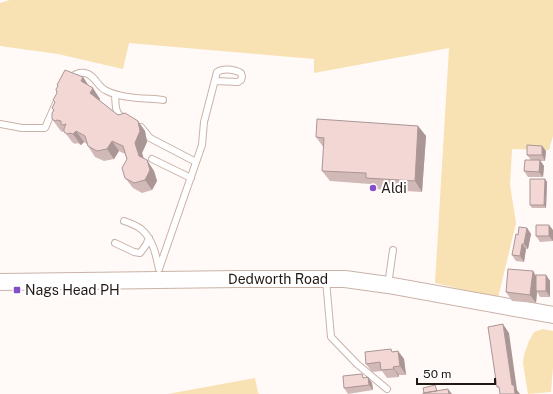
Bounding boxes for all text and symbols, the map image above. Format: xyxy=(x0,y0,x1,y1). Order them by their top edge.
place label: Aldi xyxy=(381,180,407,196)
marker: Aldi xyxy=(368,183,378,193)
street label: Dedworth Road xyxy=(228,271,328,287)
place label: Nags Head PH xyxy=(25,282,120,298)
marker: Nags Head PH xyxy=(12,285,22,295)
scale bar xyxy=(417,360,495,386)
text: 50 m xyxy=(423,367,451,381)

